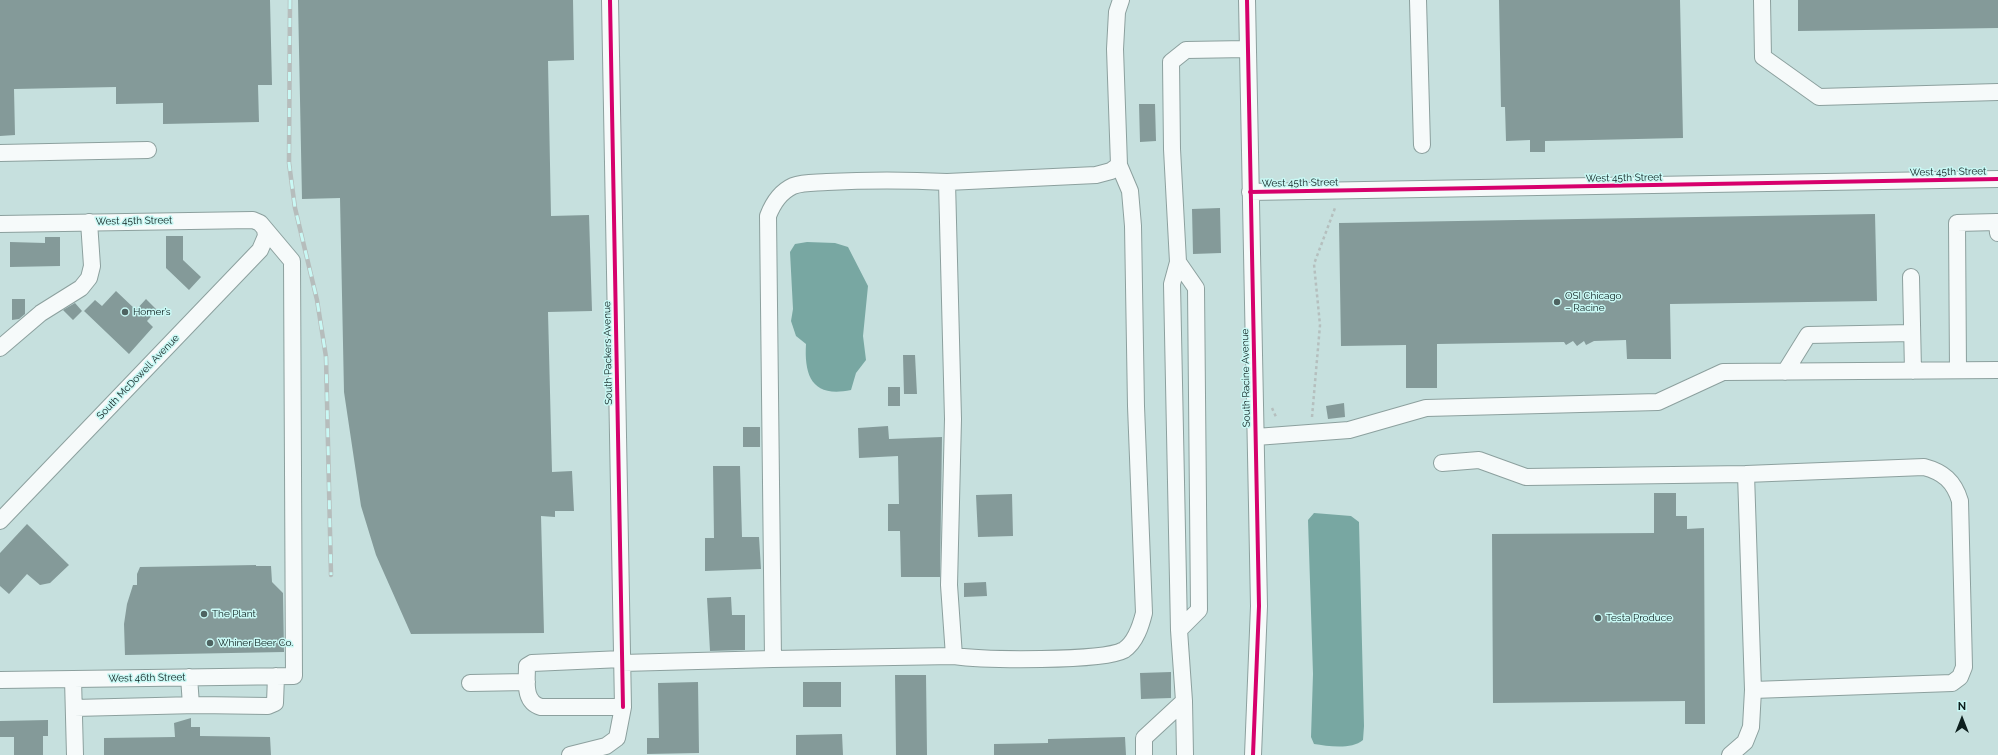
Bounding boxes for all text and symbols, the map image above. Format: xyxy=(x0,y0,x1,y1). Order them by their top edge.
street label: West 45th Street xyxy=(1910,165,1986,179)
street label: West 45th Street xyxy=(1586,171,1662,185)
street label: West 45th Street xyxy=(1262,176,1338,190)
street label: West 45th Street xyxy=(96,214,172,228)
place label: OSI Chicago – Racine xyxy=(1565,290,1622,314)
marker: OSI Chicago – Racine xyxy=(1552,297,1562,307)
street label: South Packers Avenue xyxy=(601,301,615,405)
place label: Homer’s xyxy=(133,306,171,318)
marker: Homer’s xyxy=(120,307,130,317)
street label: South Racine Avenue xyxy=(1239,329,1253,427)
street label: South McDowell Avenue xyxy=(94,332,182,422)
place label: The Plant xyxy=(212,608,256,620)
marker: The Plant xyxy=(199,609,209,619)
place label: Testa Produce xyxy=(1606,612,1672,624)
marker: Testa Produce xyxy=(1593,613,1603,623)
place label: Whiner Beer Co. xyxy=(218,637,293,649)
marker: Whiner Beer Co. xyxy=(205,638,215,648)
street label: West 46th Street xyxy=(108,671,186,685)
north arrow xyxy=(1942,699,1982,739)
text: N xyxy=(1958,700,1966,713)

